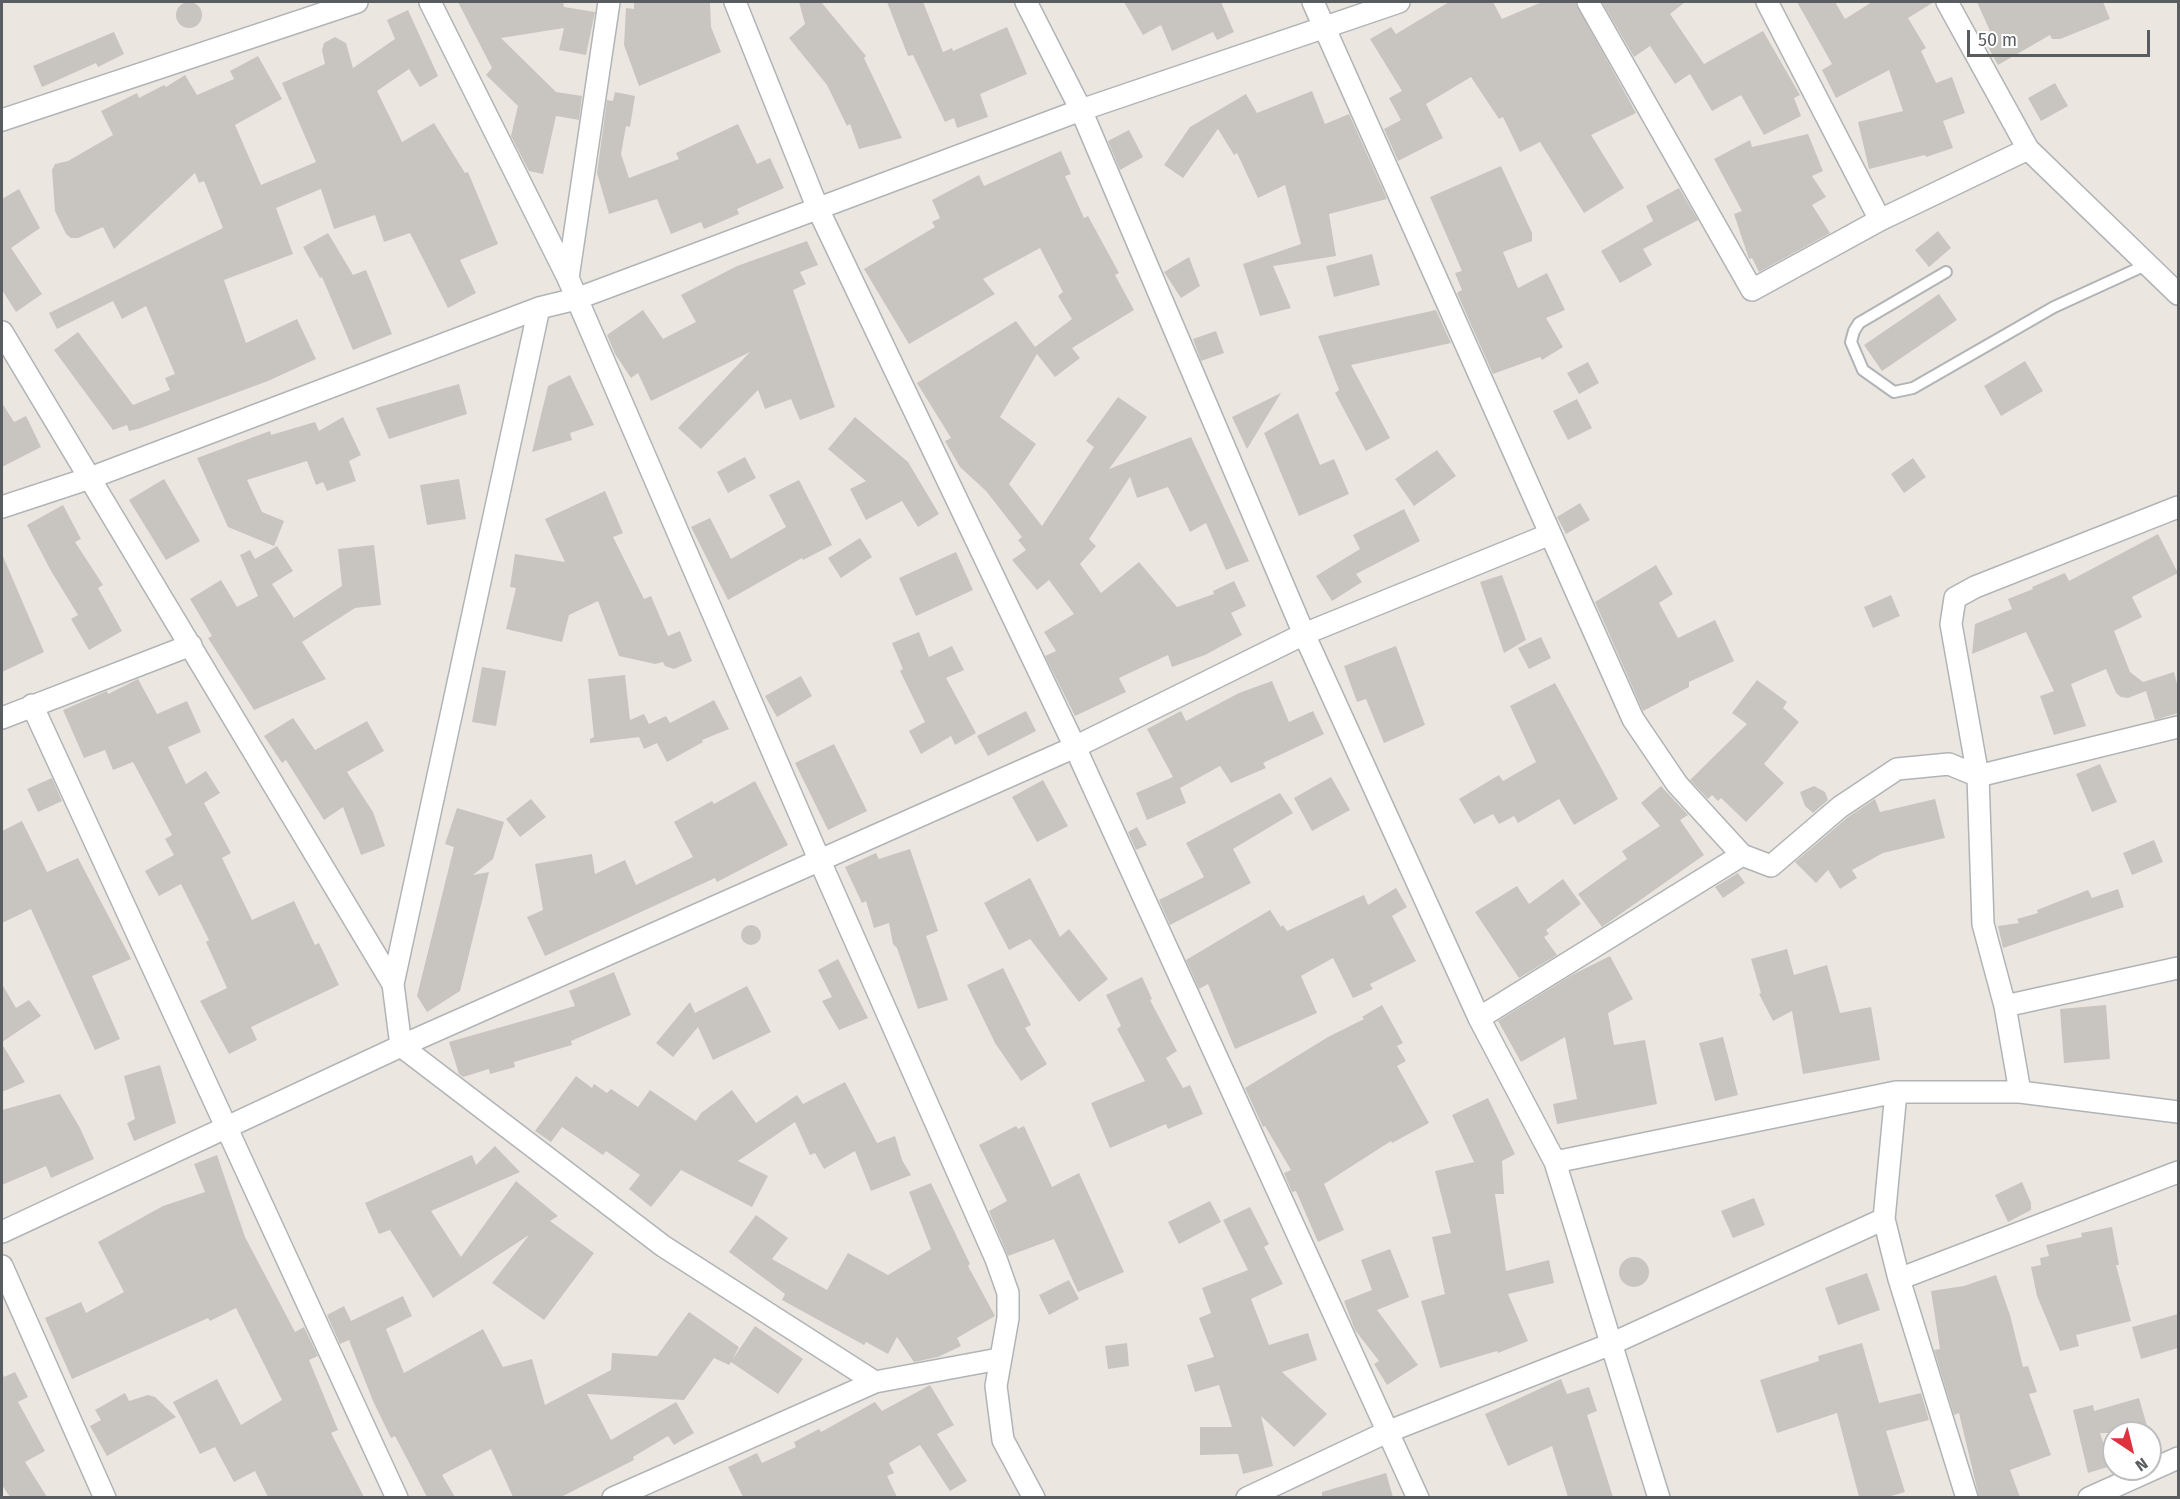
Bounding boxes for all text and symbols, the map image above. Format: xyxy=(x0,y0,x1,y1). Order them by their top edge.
scale bar xyxy=(1970,18,2153,56)
text: 50 m xyxy=(1978,29,2017,51)
north arrow xyxy=(2102,1421,2162,1481)
text: N xyxy=(2132,1454,2151,1475)

